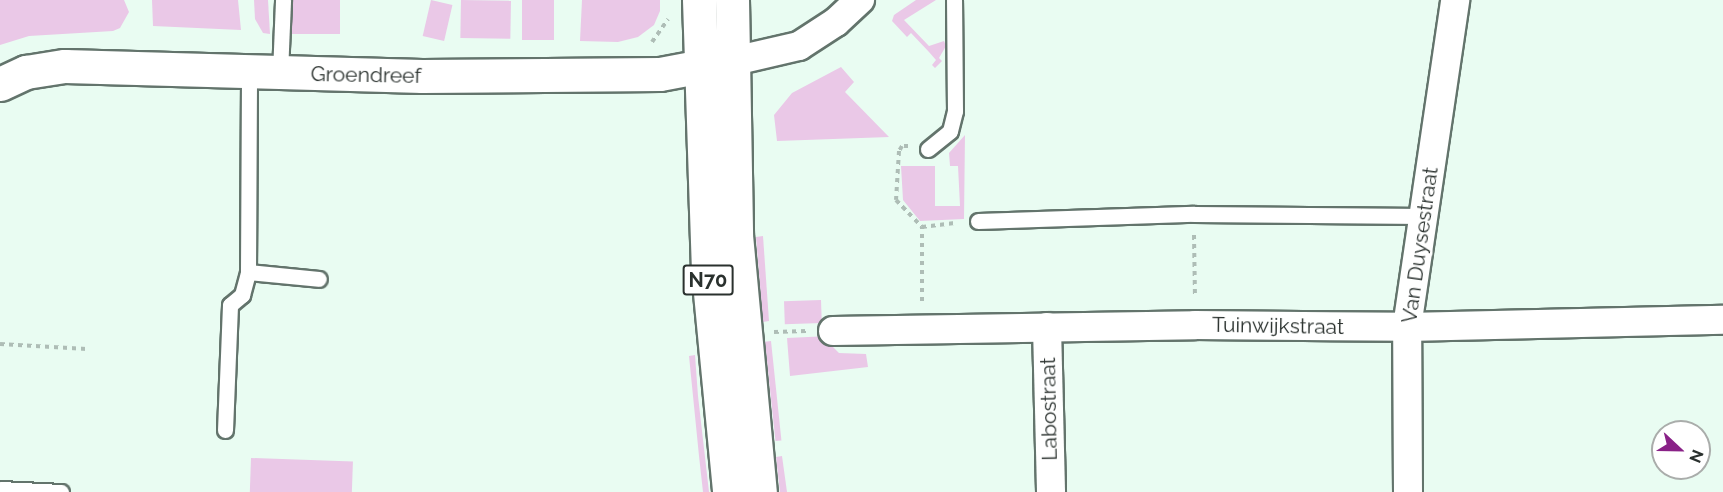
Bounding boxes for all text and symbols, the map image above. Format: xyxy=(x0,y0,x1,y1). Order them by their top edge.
street label: Groendreef xyxy=(310,61,422,89)
street label: Van Duysestraat xyxy=(1397,165,1443,325)
road number: N70 xyxy=(682,263,734,297)
street label: Tuinwijkstraat xyxy=(1212,312,1344,340)
street label: Labostraat xyxy=(1035,357,1063,461)
north arrow xyxy=(1651,420,1711,480)
text: N xyxy=(1685,447,1707,465)

